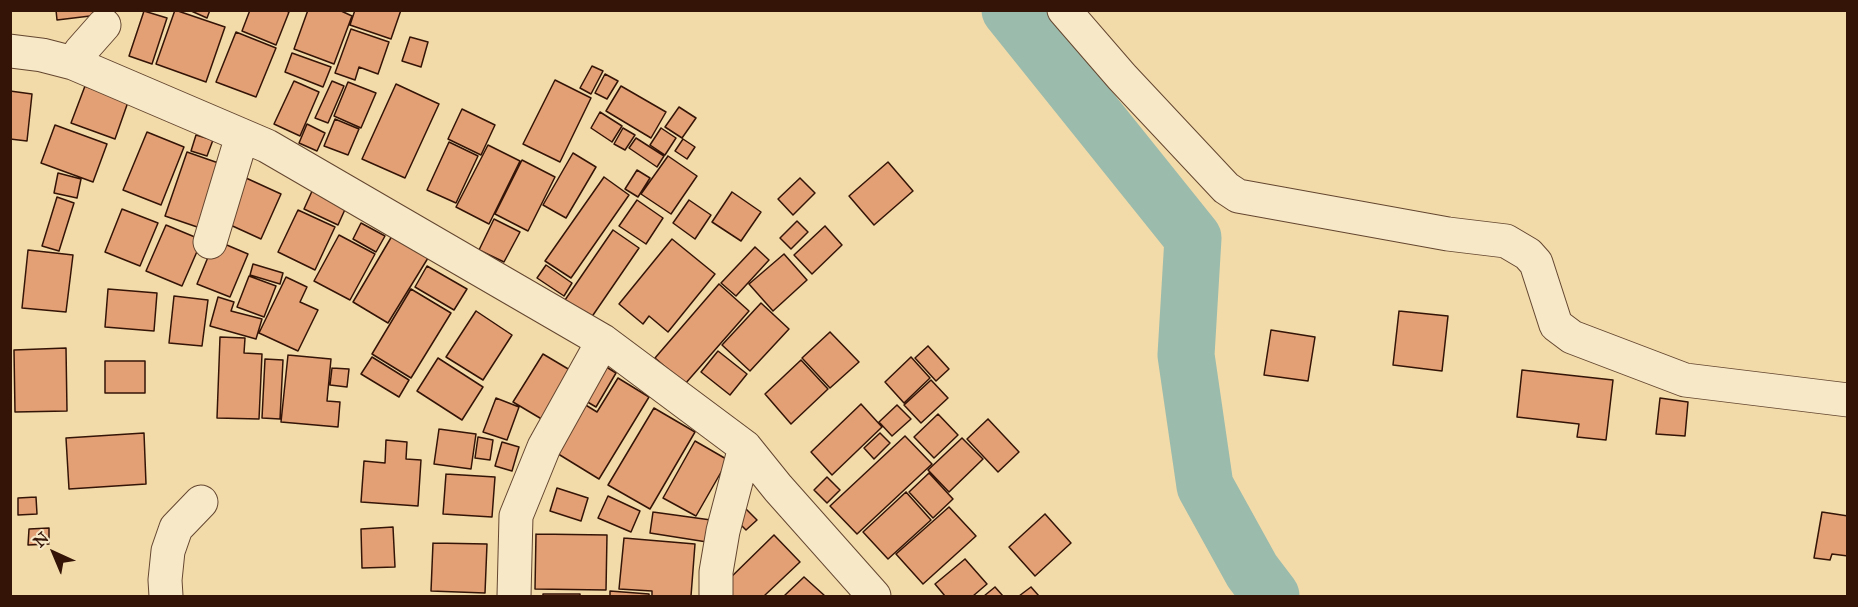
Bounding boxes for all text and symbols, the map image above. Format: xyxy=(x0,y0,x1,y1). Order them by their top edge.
north arrow xyxy=(24,523,84,583)
text: N xyxy=(30,528,53,551)

